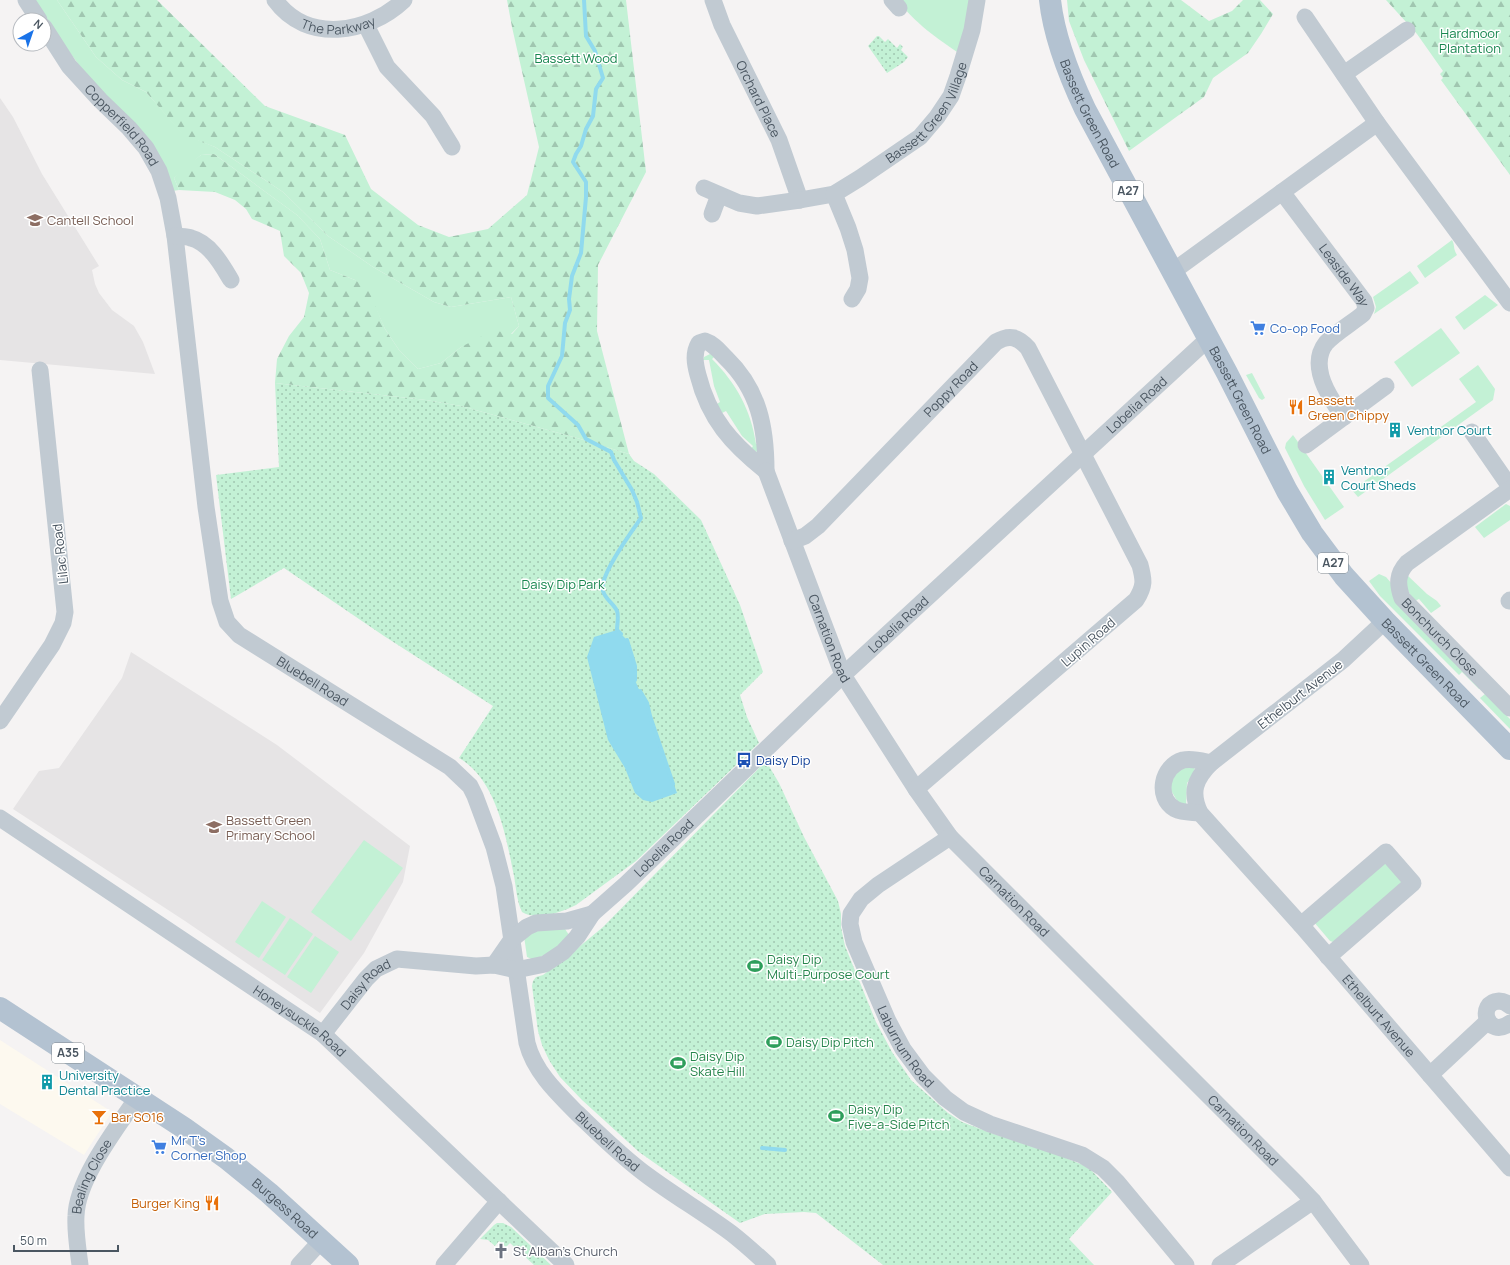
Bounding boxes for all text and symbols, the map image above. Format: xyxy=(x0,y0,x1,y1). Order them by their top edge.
north arrow xyxy=(12,12,52,52)
street label: The Parkway xyxy=(299,12,378,38)
text: N xyxy=(31,16,47,32)
park label: Hardmoor Plantation xyxy=(1439,24,1501,57)
park label: Bassett Wood xyxy=(534,49,618,67)
street label: Orchard Place xyxy=(732,57,785,141)
street label: Bassett Green Road xyxy=(1056,57,1124,171)
street label: Bassett Green Village xyxy=(882,59,971,167)
street label: Copperfield Road xyxy=(81,80,163,169)
road number: A27 xyxy=(1113,181,1143,201)
school or university icon: Cantell School xyxy=(26,211,44,229)
place label: Cantell School xyxy=(47,211,134,229)
street label: Leaside Way xyxy=(1315,240,1374,308)
supermarket icon: Co-op Food xyxy=(1249,319,1267,337)
place label: Co-op Food xyxy=(1270,319,1340,337)
street label: Bassett Green Road xyxy=(1205,343,1276,457)
street label: Poppy Road xyxy=(919,357,982,421)
street label: Lobelia Road xyxy=(1102,372,1171,437)
place label: Bassett Green Chippy xyxy=(1308,391,1389,424)
restaurant icon: Bassett Green Chippy xyxy=(1287,398,1305,416)
building icon: Ventnor Court xyxy=(1386,421,1404,439)
place label: Ventnor Court xyxy=(1407,421,1492,439)
place label: Ventnor Court Sheds xyxy=(1341,461,1416,494)
building icon: Ventnor Court Sheds xyxy=(1320,468,1338,486)
street label: Lilac Road xyxy=(48,523,72,585)
road number: A27 xyxy=(1318,553,1348,573)
park label: Daisy Dip Park xyxy=(522,575,605,593)
street label: Carnation Road xyxy=(804,592,855,686)
street label: Lobelia Road xyxy=(864,592,932,657)
street label: Bonchurch Close xyxy=(1398,594,1483,680)
street label: Lupin Road xyxy=(1057,613,1119,671)
street label: Bassett Green Road xyxy=(1378,614,1474,712)
street label: Bluebell Road xyxy=(274,652,352,710)
street label: Ethelburt Avenue xyxy=(1254,655,1347,733)
bus stop icon: Daisy Dip xyxy=(735,751,753,769)
place label: Daisy Dip xyxy=(756,751,811,769)
place label: Bassett Green Primary School xyxy=(226,811,315,844)
street label: Lobelia Road xyxy=(630,815,697,881)
school or university icon: Bassett Green Primary School xyxy=(205,818,223,836)
street label: Carnation Road xyxy=(975,862,1054,941)
place label: Daisy Dip Multi-Purpose Court xyxy=(767,950,890,983)
street label: Daisy Road xyxy=(336,954,393,1014)
sports icon: Daisy Dip Multi-Purpose Court xyxy=(746,957,764,975)
street label: Ethelburt Avenue xyxy=(1338,971,1420,1061)
street label: Honeysuckle Road xyxy=(250,981,350,1060)
street label: Laburnum Road xyxy=(873,1003,938,1091)
sports icon: Daisy Dip Pitch xyxy=(765,1033,783,1051)
place label: Daisy Dip Pitch xyxy=(786,1033,874,1051)
road number: A35 xyxy=(52,1043,84,1063)
place label: Daisy Dip Skate Hill xyxy=(690,1047,745,1080)
sports icon: Daisy Dip Skate Hill xyxy=(669,1054,687,1072)
place label: University Dental Practice xyxy=(59,1066,151,1099)
building icon: University Dental Practice xyxy=(38,1073,56,1091)
street label: Carnation Road xyxy=(1204,1091,1283,1170)
place label: Daisy Dip Five-a-Side Pitch xyxy=(848,1100,949,1133)
street label: Bluebell Road xyxy=(572,1107,644,1176)
sports icon: Daisy Dip Five-a-Side Pitch xyxy=(827,1107,845,1125)
bar icon: Bar SO16 xyxy=(90,1108,108,1126)
place label: Bar SO16 xyxy=(111,1108,164,1126)
place label: Mr T’s Corner Shop xyxy=(171,1131,247,1164)
street label: Bealing Close xyxy=(67,1135,116,1215)
supermarket icon: Mr T’s Corner Shop xyxy=(150,1138,168,1156)
street label: Burgess Road xyxy=(249,1174,322,1242)
place label: Burger King xyxy=(131,1194,200,1212)
restaurant icon: Burger King xyxy=(203,1194,221,1212)
scale bar xyxy=(14,1227,118,1253)
text: 50 m xyxy=(20,1232,47,1249)
church icon: St Alban's Church xyxy=(492,1242,510,1260)
place label: St Alban's Church xyxy=(513,1242,618,1260)

